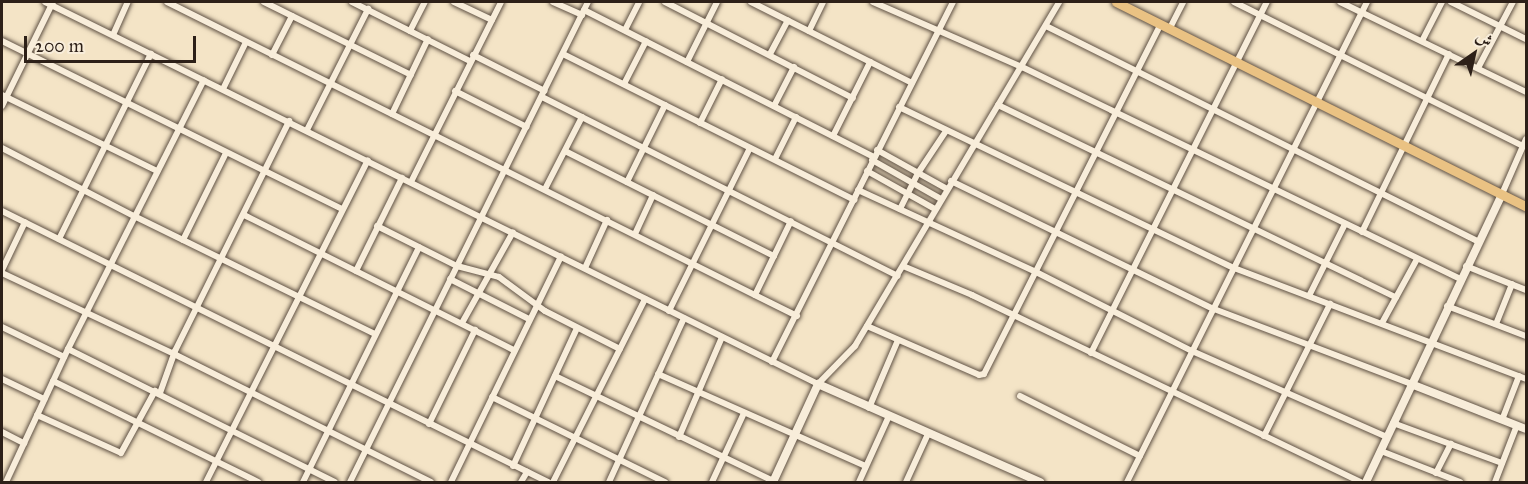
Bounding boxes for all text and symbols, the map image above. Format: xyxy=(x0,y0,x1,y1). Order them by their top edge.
scale bar xyxy=(27,24,200,62)
north arrow xyxy=(1444,24,1504,84)
text: ش xyxy=(1472,26,1496,51)
text: 200 m xyxy=(35,35,84,57)

